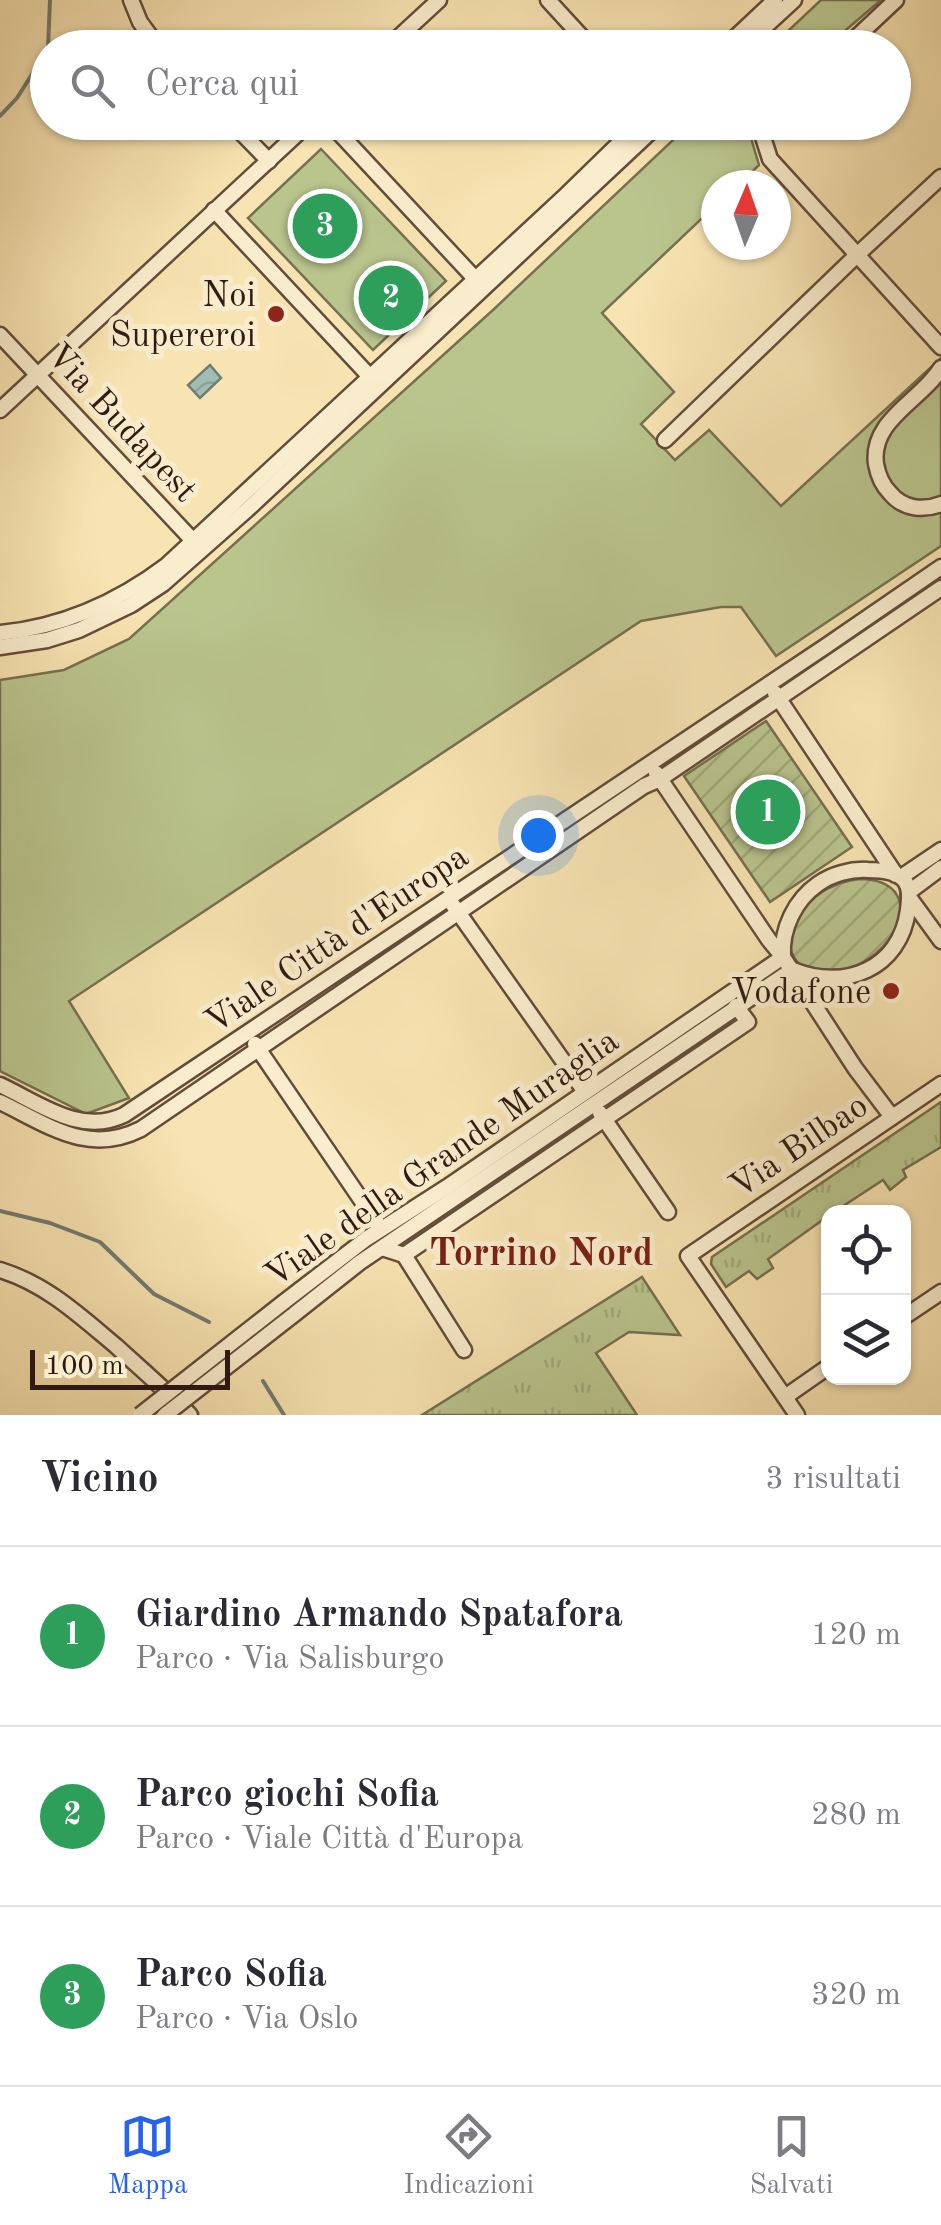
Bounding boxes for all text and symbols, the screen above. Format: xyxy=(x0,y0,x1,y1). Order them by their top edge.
search box xyxy=(30,30,911,140)
icon: search xyxy=(65,58,120,113)
text: Cerca qui xyxy=(145,66,299,104)
north arrow xyxy=(701,170,791,260)
pin: 3 xyxy=(292,188,358,264)
pin: 2 xyxy=(358,260,424,336)
place label: Noi Supereroi xyxy=(110,279,256,354)
marker: Noi Supereroi xyxy=(265,303,287,325)
street label: Via Budapest xyxy=(39,338,203,510)
pin: 1 xyxy=(736,774,800,850)
your location xyxy=(513,810,564,861)
street label: Viale Città d'Europa xyxy=(200,839,475,1041)
place label: Vodafone xyxy=(731,976,871,1011)
marker: Vodafone xyxy=(880,980,902,1002)
street label: Viale della Grande Muraglia xyxy=(259,1024,626,1295)
street label: Via Bilbao xyxy=(724,1088,875,1206)
map controls xyxy=(821,1205,911,1385)
button: locate xyxy=(821,1205,911,1295)
district label: Torrino Nord xyxy=(429,1236,653,1274)
button: layers xyxy=(821,1295,911,1385)
scale bar xyxy=(30,1345,230,1390)
text: 100 m xyxy=(45,1353,124,1381)
text: Vicino xyxy=(40,1459,159,1501)
text: 3 risultati xyxy=(765,1464,901,1496)
text: Giardino Armando Spatafora xyxy=(135,1597,623,1635)
text: 1 xyxy=(63,1620,82,1652)
text: 120 m xyxy=(811,1620,901,1652)
text: Parco · Via Salisburgo xyxy=(135,1644,444,1676)
text: Parco giochi Sofia xyxy=(135,1777,439,1815)
text: 2 xyxy=(63,1800,82,1832)
text: 280 m xyxy=(811,1800,901,1832)
text: Parco · Viale Città d'Europa xyxy=(135,1824,523,1856)
text: Parco Sofia xyxy=(135,1957,327,1995)
text: 3 xyxy=(63,1980,82,2012)
text: 320 m xyxy=(811,1980,901,2012)
text: Parco · Via Oslo xyxy=(135,2004,359,2036)
tab: Mappa xyxy=(108,2109,188,2204)
tab: Indicazioni xyxy=(403,2109,534,2204)
tab: Salvati xyxy=(749,2109,833,2204)

